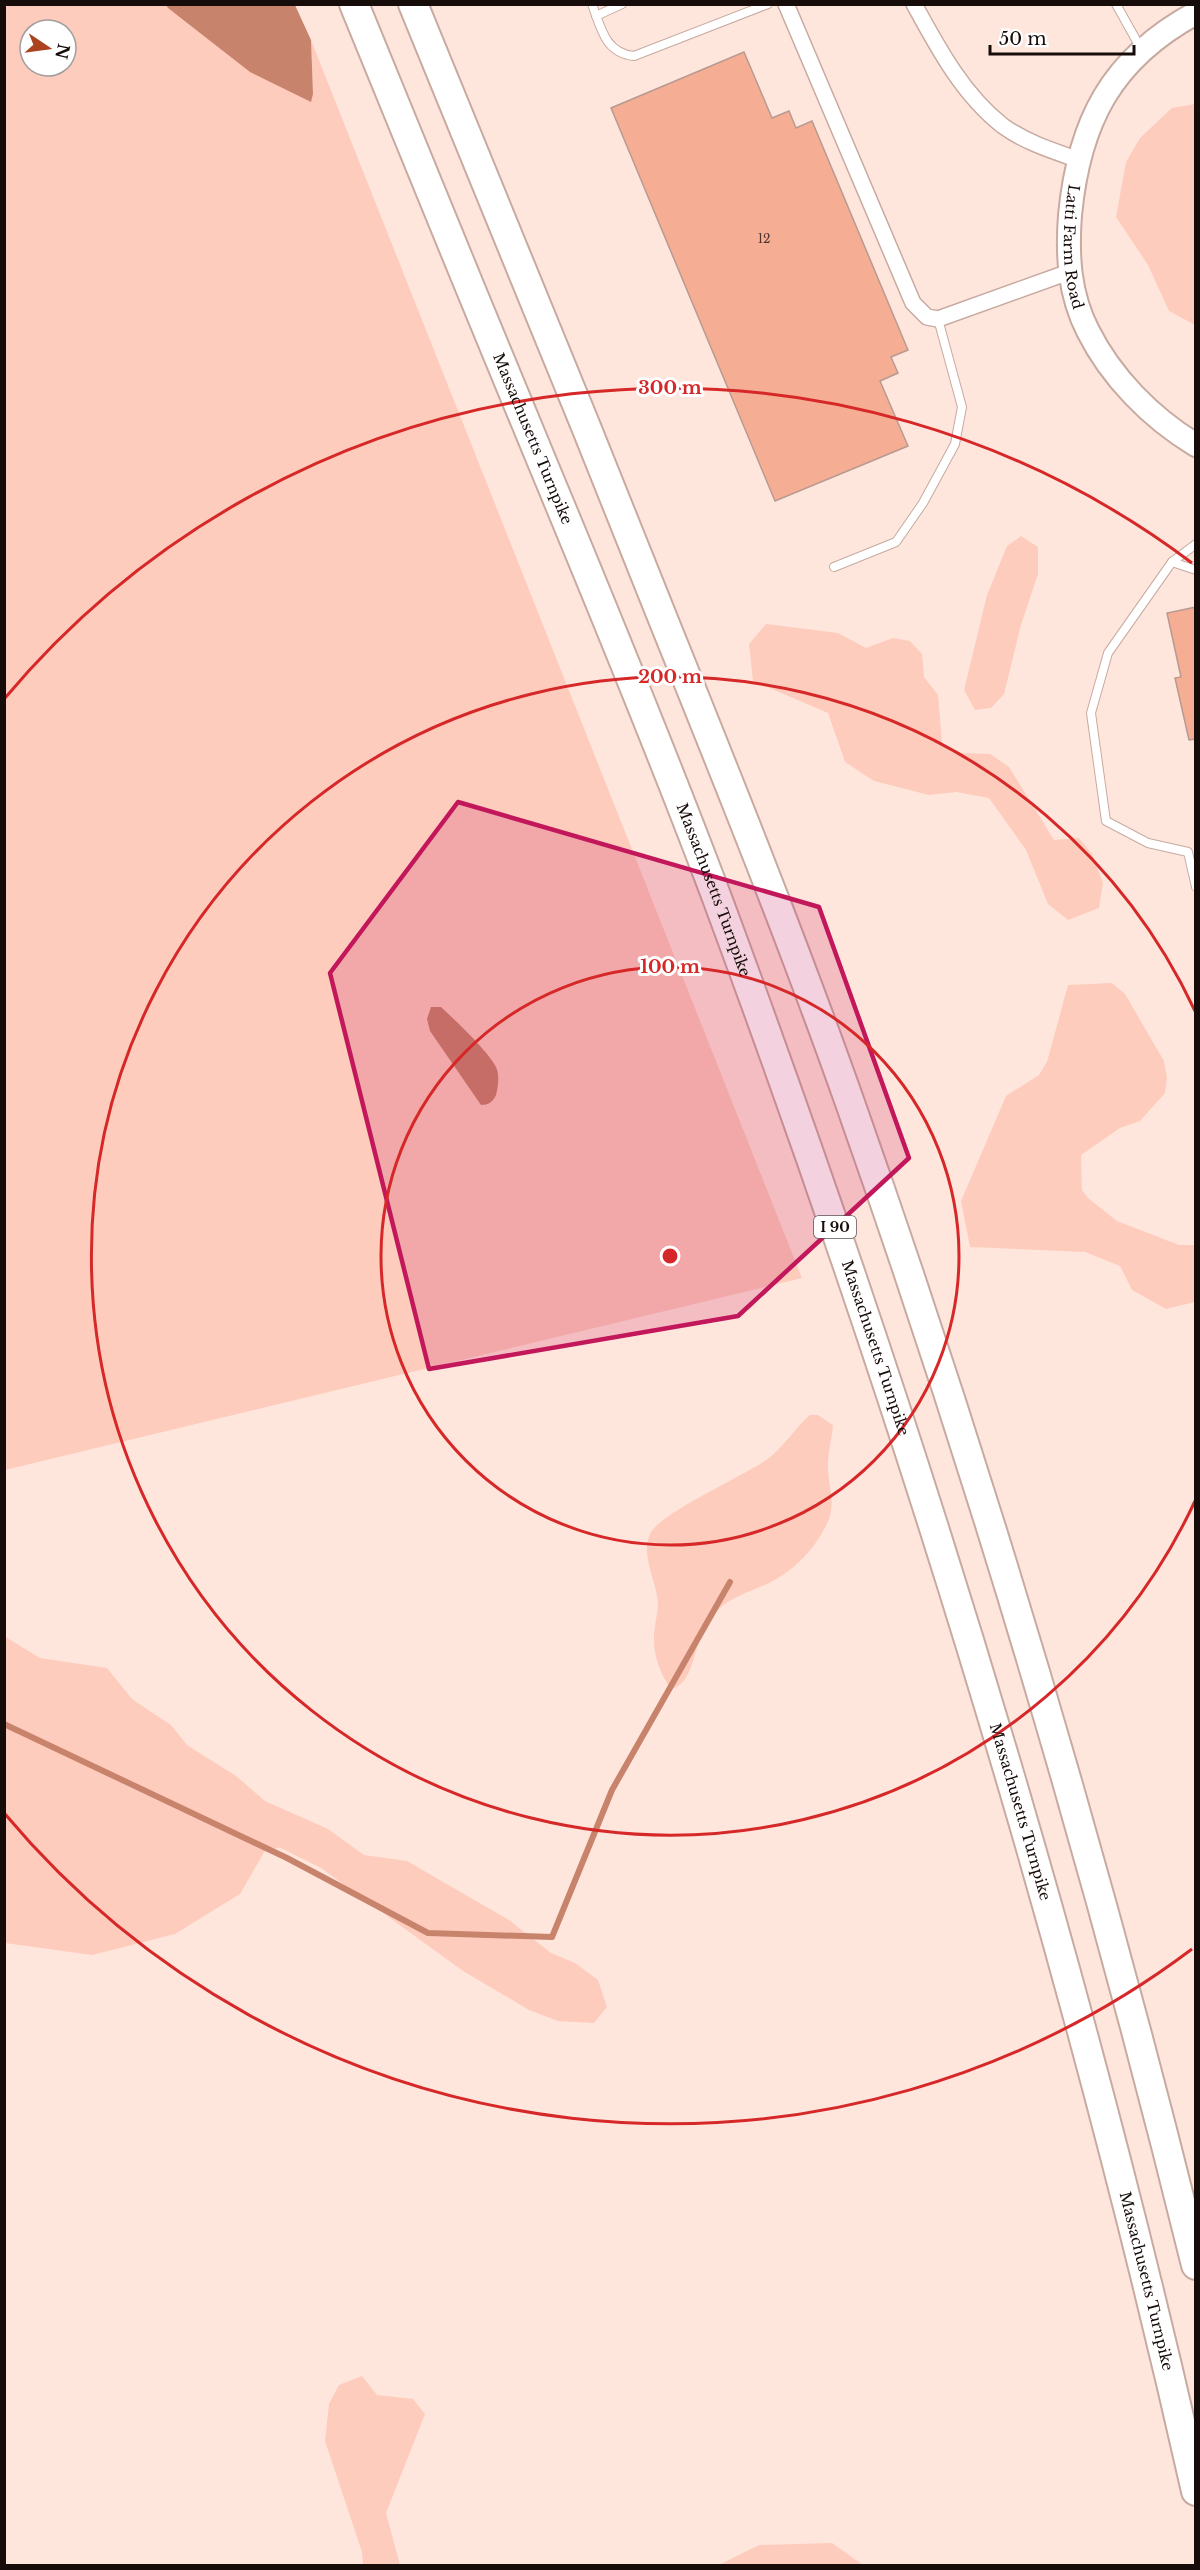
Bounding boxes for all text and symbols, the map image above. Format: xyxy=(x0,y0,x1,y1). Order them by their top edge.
north arrow xyxy=(18,18,78,78)
scale bar xyxy=(990,18,1134,56)
text: 50 m xyxy=(999,28,1047,50)
text: N xyxy=(51,42,74,61)
street label: Latti Farm Road xyxy=(1060,183,1088,311)
house number: 12 xyxy=(758,231,770,246)
street label: Massachusetts Turnpike xyxy=(489,350,577,527)
text: 300 m xyxy=(638,377,702,399)
text: 200 m xyxy=(638,666,702,688)
street label: Massachusetts Turnpike xyxy=(673,800,755,979)
text: 100 m xyxy=(640,956,700,978)
road number: I 90 xyxy=(814,1216,856,1238)
centre of rings xyxy=(660,1246,680,1266)
street label: Massachusetts Turnpike xyxy=(838,1258,914,1438)
street label: Massachusetts Turnpike xyxy=(986,1721,1055,1903)
street label: Massachusetts Turnpike xyxy=(1116,2190,1178,2373)

